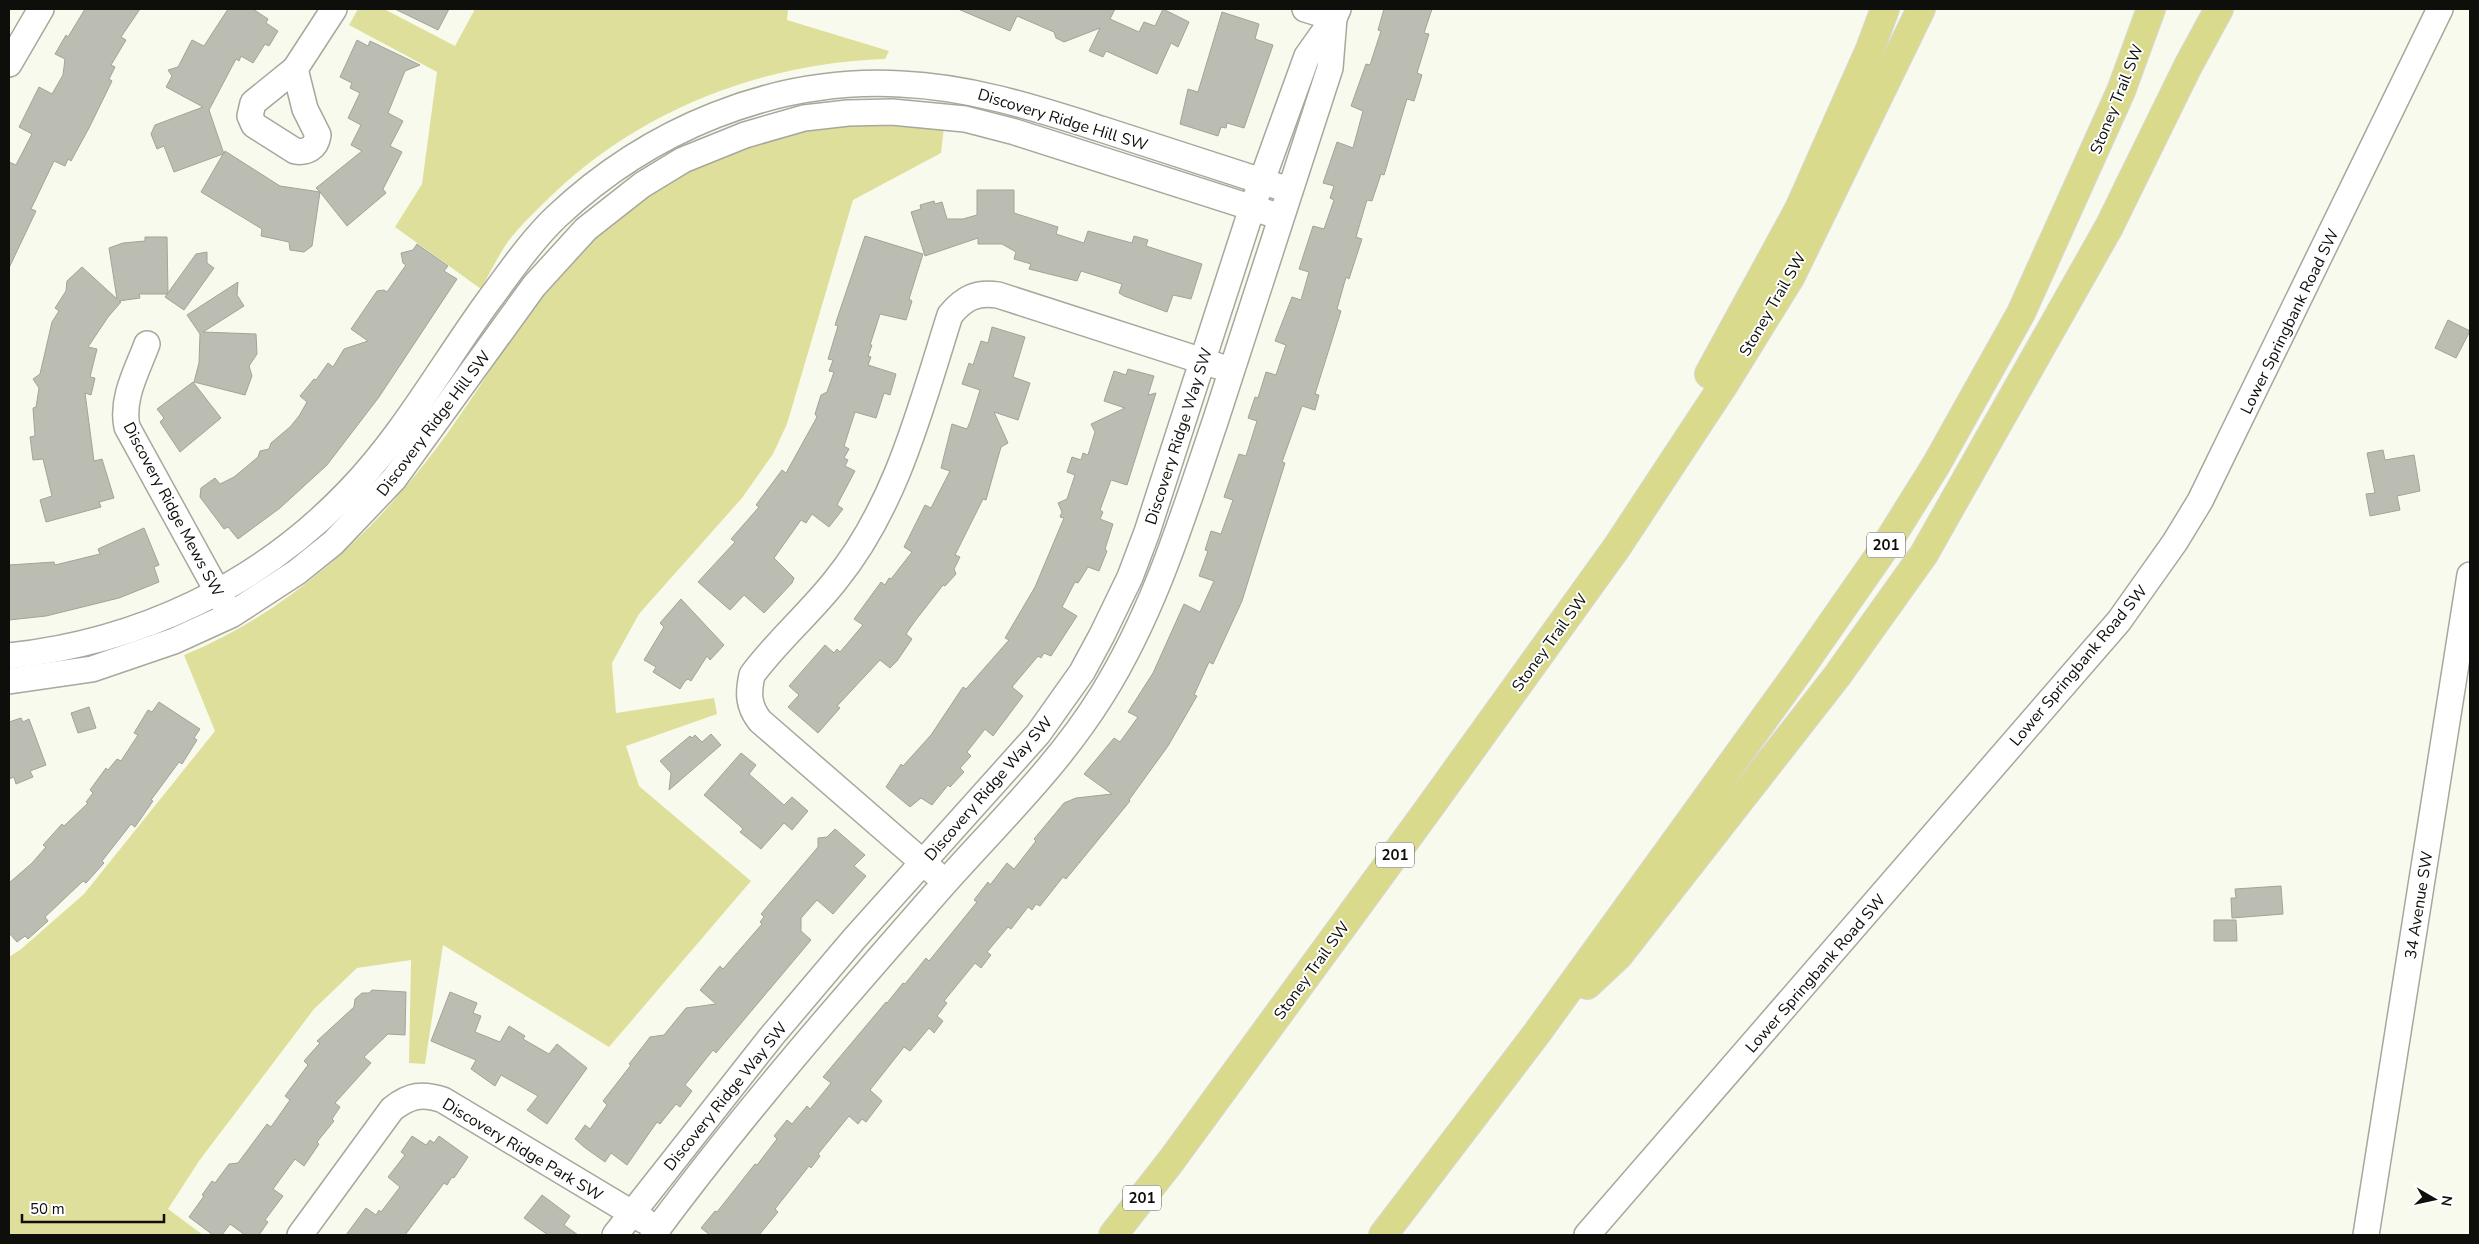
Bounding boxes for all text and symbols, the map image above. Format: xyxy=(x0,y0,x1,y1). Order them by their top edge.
street label: Stoney Trail SW xyxy=(2085,41,2149,157)
street label: Discovery Ridge Hill SW xyxy=(975,84,1151,156)
street label: Lower Springbank Road SW xyxy=(2235,225,2345,418)
street label: Stoney Trail SW xyxy=(1734,248,1812,360)
street label: Discovery Ridge Way SW xyxy=(1140,345,1218,528)
street label: Discovery Ridge Hill SW xyxy=(372,346,496,501)
street label: Discovery Ridge Mews SW xyxy=(118,418,229,601)
road number: 201 xyxy=(1867,532,1905,558)
street label: Lower Springbank Road SW xyxy=(2005,580,2153,751)
street label: Stoney Trail SW xyxy=(1507,589,1593,696)
street label: Discovery Ridge Way SW xyxy=(920,711,1058,866)
road number: 201 xyxy=(1376,842,1414,868)
street label: 34 Avenue SW xyxy=(2400,849,2438,961)
street label: Lower Springbank Road SW xyxy=(1741,889,1891,1058)
street label: Stoney Trail SW xyxy=(1269,917,1355,1024)
street label: Discovery Ridge Way SW xyxy=(659,1018,793,1175)
street label: Discovery Ridge Park SW xyxy=(438,1093,607,1207)
north arrow xyxy=(2409,1174,2459,1224)
road number: 201 xyxy=(1123,1186,1161,1210)
scale bar xyxy=(22,1192,165,1224)
text: N xyxy=(2436,1194,2457,1208)
text: 50 m xyxy=(30,1199,65,1219)

